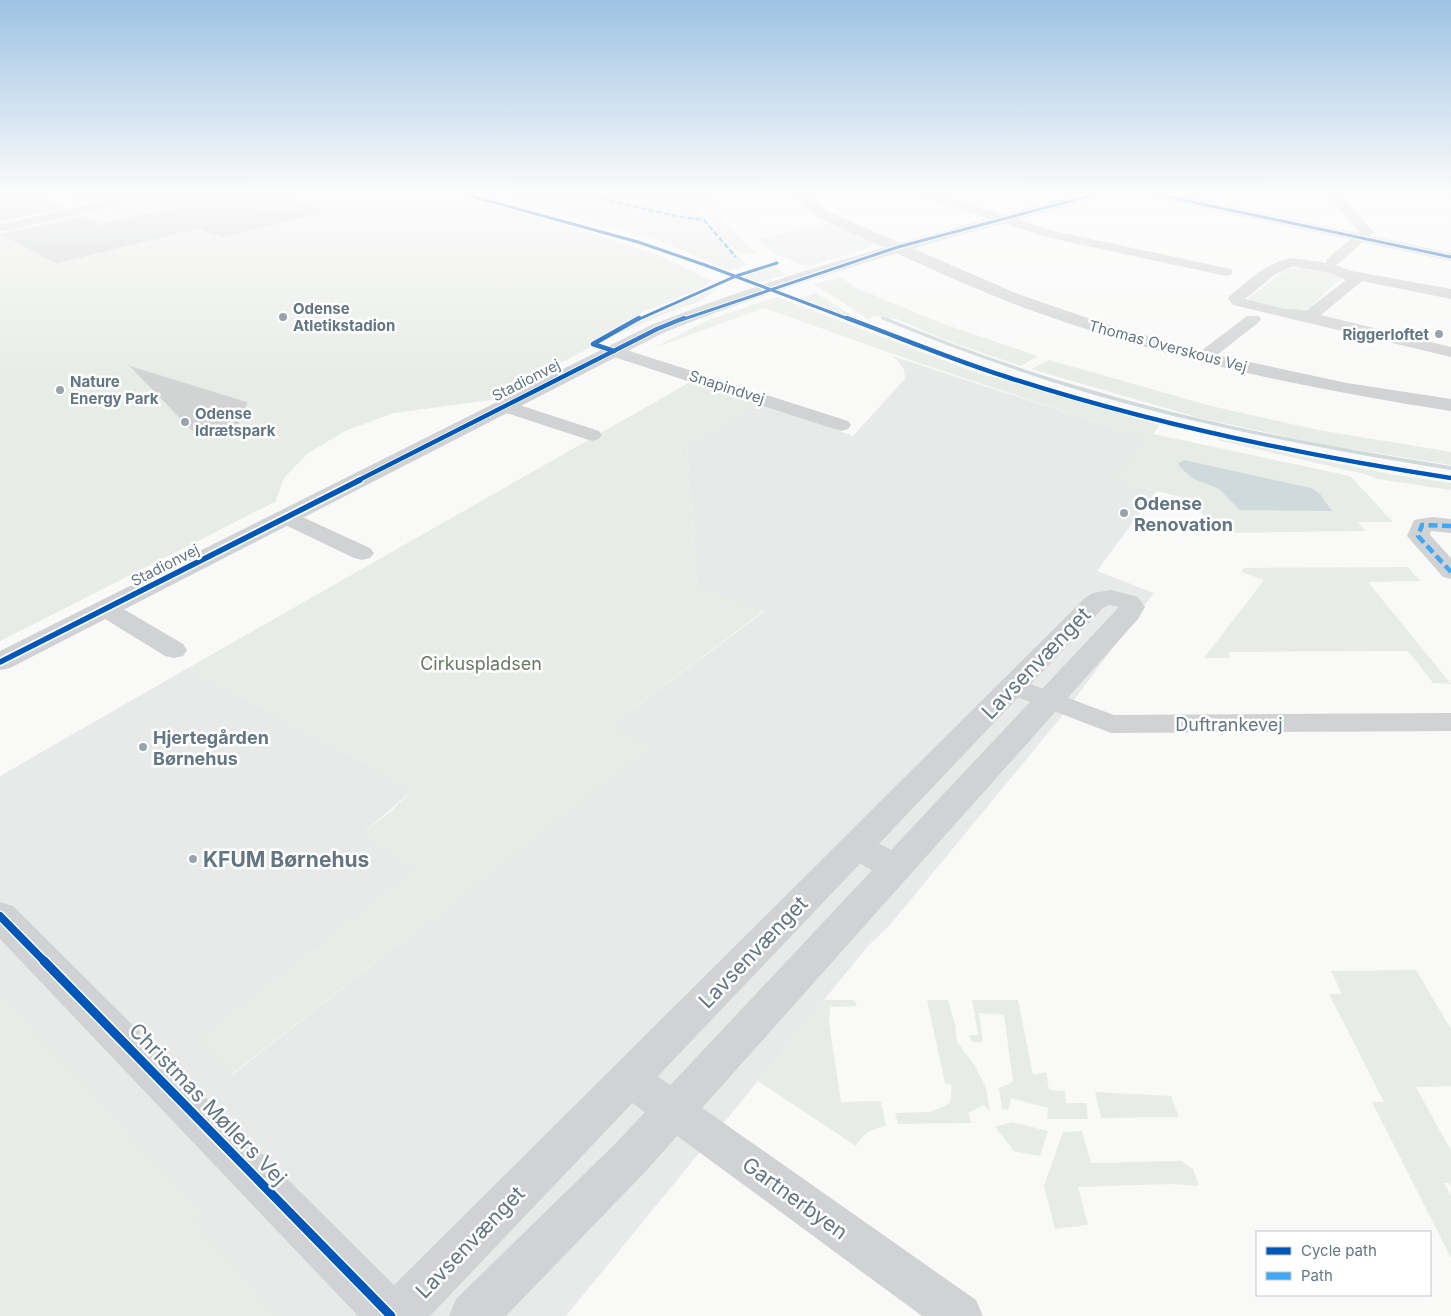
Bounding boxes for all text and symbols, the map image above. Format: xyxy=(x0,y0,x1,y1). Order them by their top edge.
place label: Odense Atletikstadion xyxy=(293,299,395,335)
marker: Odense Atletikstadion xyxy=(277,311,289,323)
street label: Thomas Overskous Vej xyxy=(1087,316,1249,376)
place label: Riggerloftet xyxy=(1342,325,1429,344)
marker: Riggerloftet xyxy=(1433,328,1445,340)
street label: Stadionvej xyxy=(489,355,563,405)
street label: Snapindvej xyxy=(687,366,767,408)
place label: Nature Energy Park xyxy=(70,372,159,408)
marker: Nature Energy Park xyxy=(54,384,66,396)
place label: Odense Idrætspark xyxy=(195,404,276,440)
marker: Odense Idrætspark xyxy=(179,416,191,428)
place label: Odense Renovation xyxy=(1134,493,1233,535)
marker: Odense Renovation xyxy=(1118,507,1130,519)
street label: Stadionvej xyxy=(128,540,202,590)
street label: Lavsenvænget xyxy=(976,602,1096,724)
park label: Cirkuspladsen xyxy=(420,653,542,674)
street label: Duftrankevej xyxy=(1175,714,1283,735)
place label: Hjertegården Børnehus xyxy=(153,727,269,769)
marker: Hjertegården Børnehus xyxy=(137,741,149,753)
place label: KFUM Børnehus xyxy=(203,847,369,872)
marker: KFUM Børnehus xyxy=(187,853,199,865)
street label: Lavsenvænget xyxy=(693,891,813,1013)
street label: Christmas Møllers Vej xyxy=(124,1018,292,1190)
street label: Gartnerbyen xyxy=(738,1151,852,1245)
street label: Lavsenvænget xyxy=(410,1181,530,1303)
legend xyxy=(1256,1231,1431,1296)
text: Cycle path xyxy=(1301,1241,1377,1260)
text: Path xyxy=(1301,1266,1333,1285)

